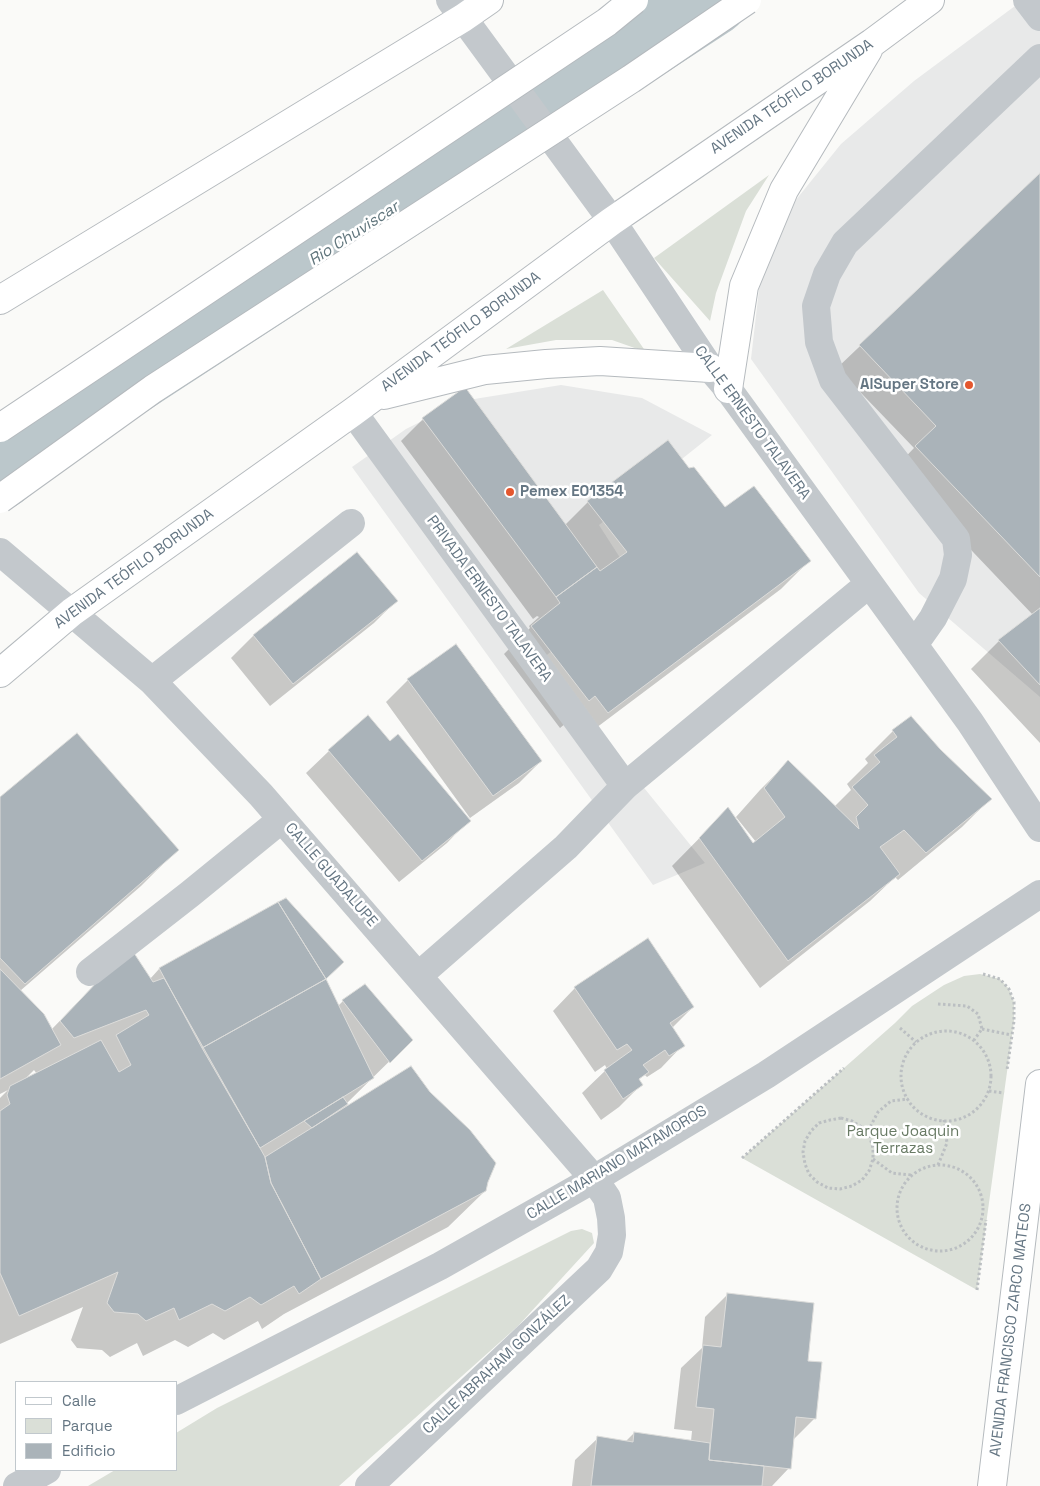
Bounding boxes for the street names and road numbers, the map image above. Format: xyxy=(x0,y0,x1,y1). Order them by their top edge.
street label: AVENIDA TEÓFILO BORUNDA xyxy=(707,36,877,158)
street label: AVENIDA TEÓFILO BORUNDA xyxy=(378,268,544,396)
street label: CALLE ERNESTO TALAVERA xyxy=(690,343,814,503)
street label: AVENIDA TEÓFILO BORUNDA xyxy=(51,505,217,633)
street label: PRIVADA ERNESTO TALAVERA xyxy=(423,512,555,686)
street label: CALLE GUADALUPE xyxy=(281,819,381,931)
street label: CALLE MARIANO MATAMOROS xyxy=(524,1102,710,1224)
street label: AVENIDA FRANCISCO ZARCO MATEOS xyxy=(987,1202,1035,1458)
street label: CALLE ABRAHAM GONZÁLEZ xyxy=(419,1292,575,1438)

